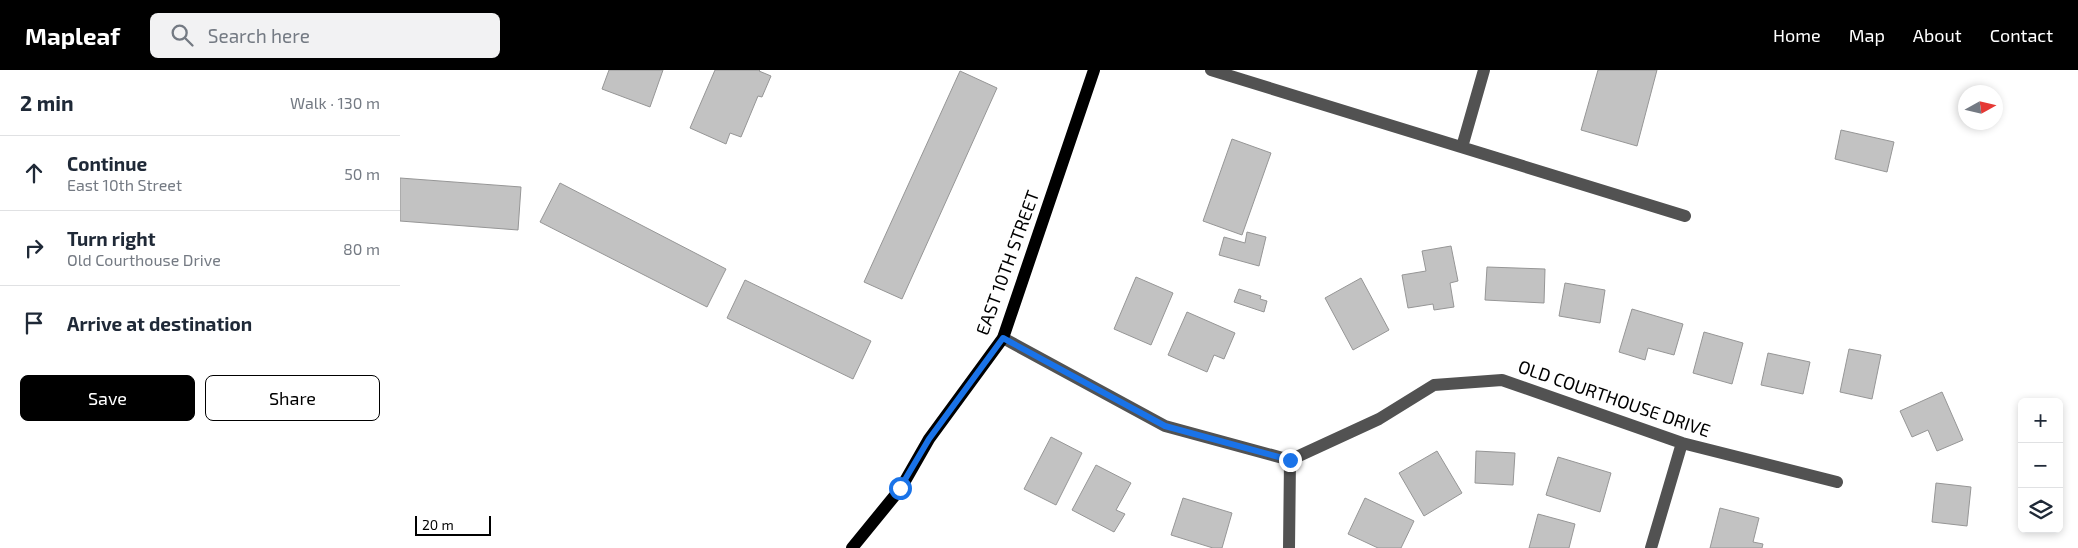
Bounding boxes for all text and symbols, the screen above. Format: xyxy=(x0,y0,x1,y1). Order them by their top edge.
search box xyxy=(150,13,500,58)
text: Mapleaf xyxy=(25,21,120,50)
icon: search xyxy=(168,21,196,49)
text: Search here xyxy=(208,24,310,47)
text: Home xyxy=(1773,24,1821,46)
text: Map xyxy=(1849,24,1885,46)
text: About xyxy=(1913,24,1962,46)
text: Contact xyxy=(1990,24,2053,46)
north arrow xyxy=(1958,85,2003,130)
text: 2 min xyxy=(20,90,74,115)
text: Walk · 130 m xyxy=(290,93,380,112)
text: Continue xyxy=(67,152,147,175)
icon: ahead xyxy=(20,159,48,187)
text: 50 m xyxy=(344,164,380,183)
text: East 10th Street xyxy=(67,175,182,194)
street label: EAST 10TH STREET xyxy=(971,187,1044,338)
text: Turn right xyxy=(67,227,155,250)
icon: right xyxy=(20,234,48,262)
text: 80 m xyxy=(343,239,380,258)
text: Old Courthouse Drive xyxy=(67,250,221,269)
icon: arrive xyxy=(20,309,48,337)
text: Arrive at destination xyxy=(67,312,252,335)
street label: OLD COURTHOUSE DRIVE xyxy=(1515,355,1713,441)
button: Save xyxy=(20,375,195,421)
button: Share xyxy=(205,375,380,421)
map controls xyxy=(2018,398,2063,533)
button: + xyxy=(2018,398,2063,443)
button: − xyxy=(2018,443,2063,488)
route end xyxy=(1279,449,1302,472)
route start xyxy=(889,477,912,500)
button: layers xyxy=(2018,488,2063,533)
scale bar xyxy=(415,513,491,536)
text: 20 m xyxy=(422,516,454,533)

